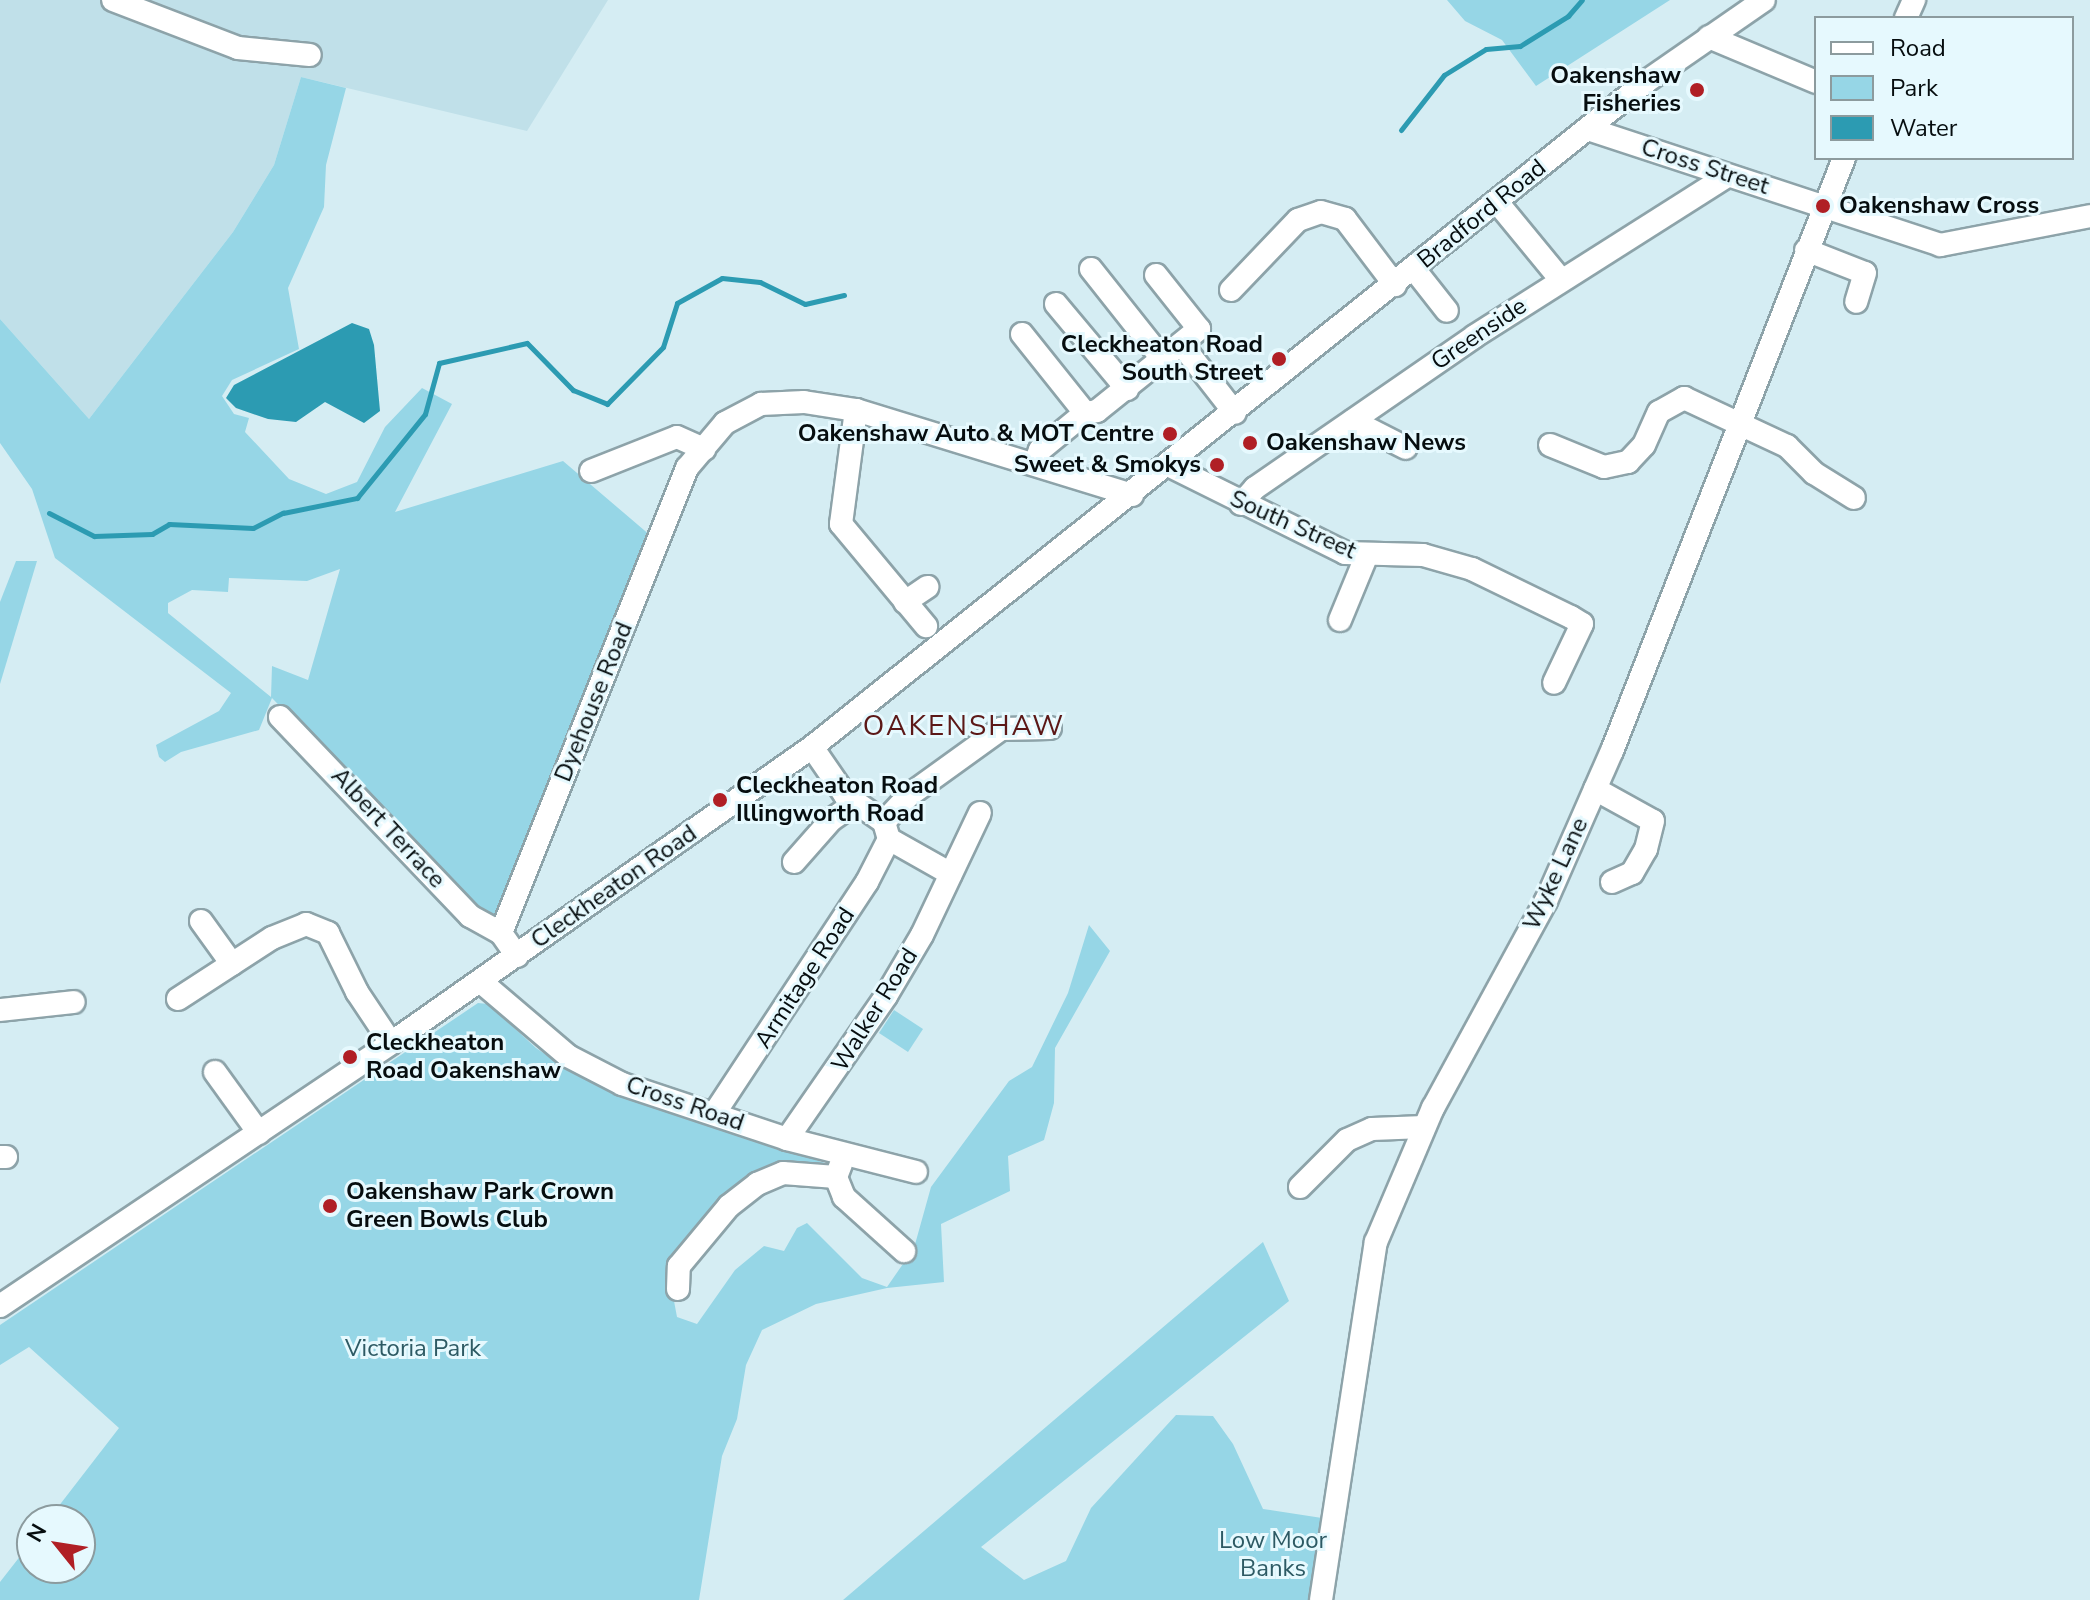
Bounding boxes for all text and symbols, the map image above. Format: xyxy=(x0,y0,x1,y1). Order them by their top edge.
legend xyxy=(1814,16,2074,160)
text: Road xyxy=(1890,32,1946,64)
place label: Oakenshaw Fisheries xyxy=(1550,62,1681,118)
text: Park xyxy=(1890,72,1938,104)
marker: Oakenshaw Fisheries xyxy=(1688,81,1706,99)
text: Water xyxy=(1890,112,1957,144)
street label: Cross Street xyxy=(1637,133,1773,201)
street label: Bradford Road xyxy=(1412,153,1552,275)
place label: Oakenshaw Cross xyxy=(1839,192,2039,220)
marker: Oakenshaw Cross xyxy=(1814,197,1832,215)
street label: Greenside xyxy=(1426,292,1532,376)
place label: Cleckheaton Road South Street xyxy=(1061,331,1263,387)
marker: Cleckheaton Road South Street xyxy=(1270,350,1288,368)
place label: Oakenshaw Auto & MOT Centre xyxy=(798,420,1154,448)
marker: Oakenshaw Auto & MOT Centre xyxy=(1161,425,1179,443)
place label: Oakenshaw News xyxy=(1266,429,1466,457)
marker: Oakenshaw News xyxy=(1241,434,1259,452)
place label: Sweet & Smokys xyxy=(1014,451,1201,479)
marker: Sweet & Smokys xyxy=(1208,456,1226,474)
street label: South Street xyxy=(1225,484,1361,566)
street label: Dyehouse Road xyxy=(549,618,639,786)
district label: OAKENSHAW xyxy=(863,709,1065,743)
street label: Albert Terrace xyxy=(325,762,451,894)
place label: Cleckheaton Road Illingworth Road xyxy=(736,772,938,828)
marker: Cleckheaton Road Illingworth Road xyxy=(711,791,729,809)
street label: Wyke Lane xyxy=(1517,813,1595,935)
street label: Cleckheaton Road xyxy=(526,819,702,955)
street label: Armitage Road xyxy=(749,902,861,1054)
street label: Walker Road xyxy=(826,943,924,1077)
place label: Cleckheaton Road Oakenshaw xyxy=(366,1029,561,1085)
marker: Cleckheaton Road Oakenshaw xyxy=(341,1048,359,1066)
street label: Cross Road xyxy=(622,1070,748,1138)
place label: Oakenshaw Park Crown Green Bowls Club xyxy=(346,1178,614,1234)
marker: Oakenshaw Park Crown Green Bowls Club xyxy=(321,1197,339,1215)
park label: Victoria Park xyxy=(345,1335,481,1363)
north arrow xyxy=(16,1504,96,1584)
text: N xyxy=(20,1518,54,1548)
park label: Low Moor Banks xyxy=(1219,1527,1327,1583)

